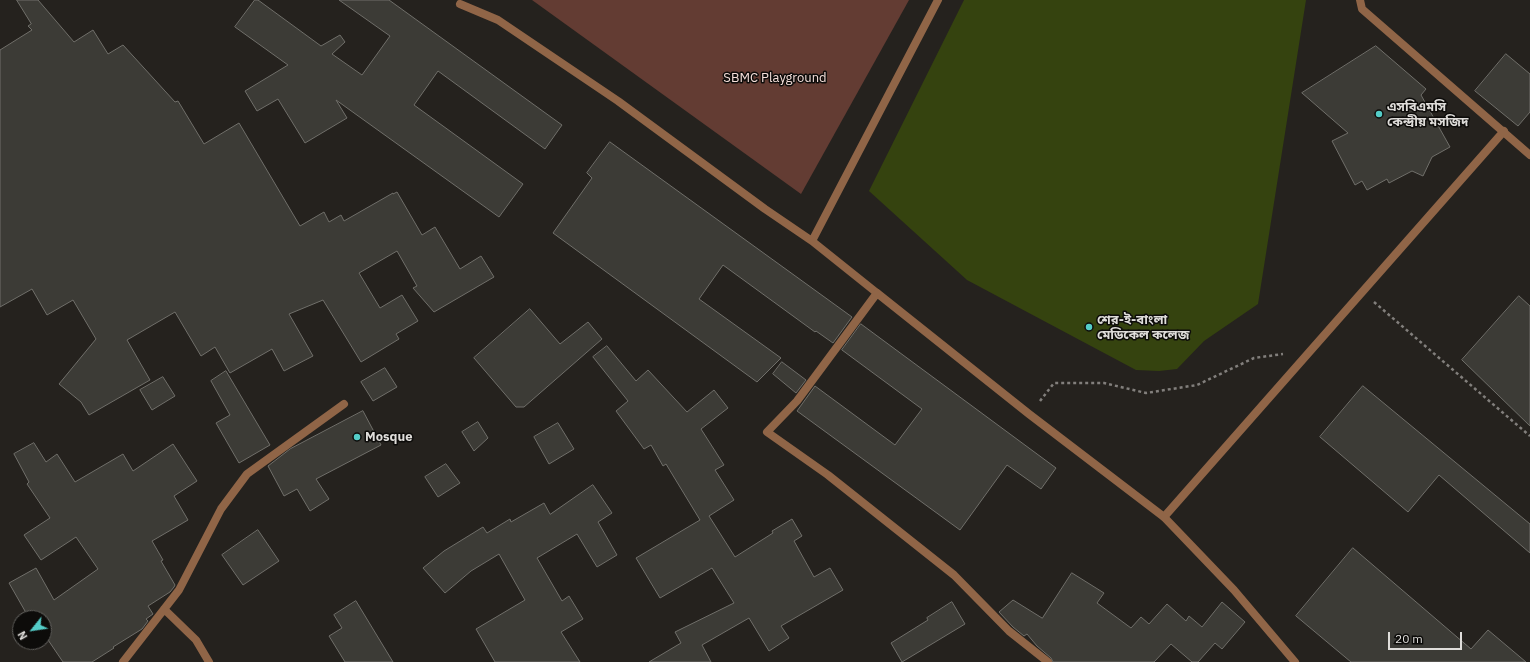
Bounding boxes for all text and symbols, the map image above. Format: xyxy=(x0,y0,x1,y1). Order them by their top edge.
park label: SBMC Playground xyxy=(723,70,827,86)
place label: এসবিএমসি কেন্দ্রীয় মসজিদ xyxy=(1387,99,1468,130)
marker: এসবিএমসি কেন্দ্রীয় মসজিদ xyxy=(1374,109,1384,119)
place label: শের-ই-বাংলা মেডিকেল কলেজ xyxy=(1097,312,1189,343)
marker: শের-ই-বাংলা মেডিকেল কলেজ xyxy=(1084,322,1094,332)
place label: Mosque xyxy=(365,429,412,445)
marker: Mosque xyxy=(352,432,362,442)
north arrow xyxy=(12,610,52,650)
scale bar xyxy=(1390,624,1464,650)
text: N xyxy=(14,629,31,642)
text: 20 m xyxy=(1395,631,1423,646)

